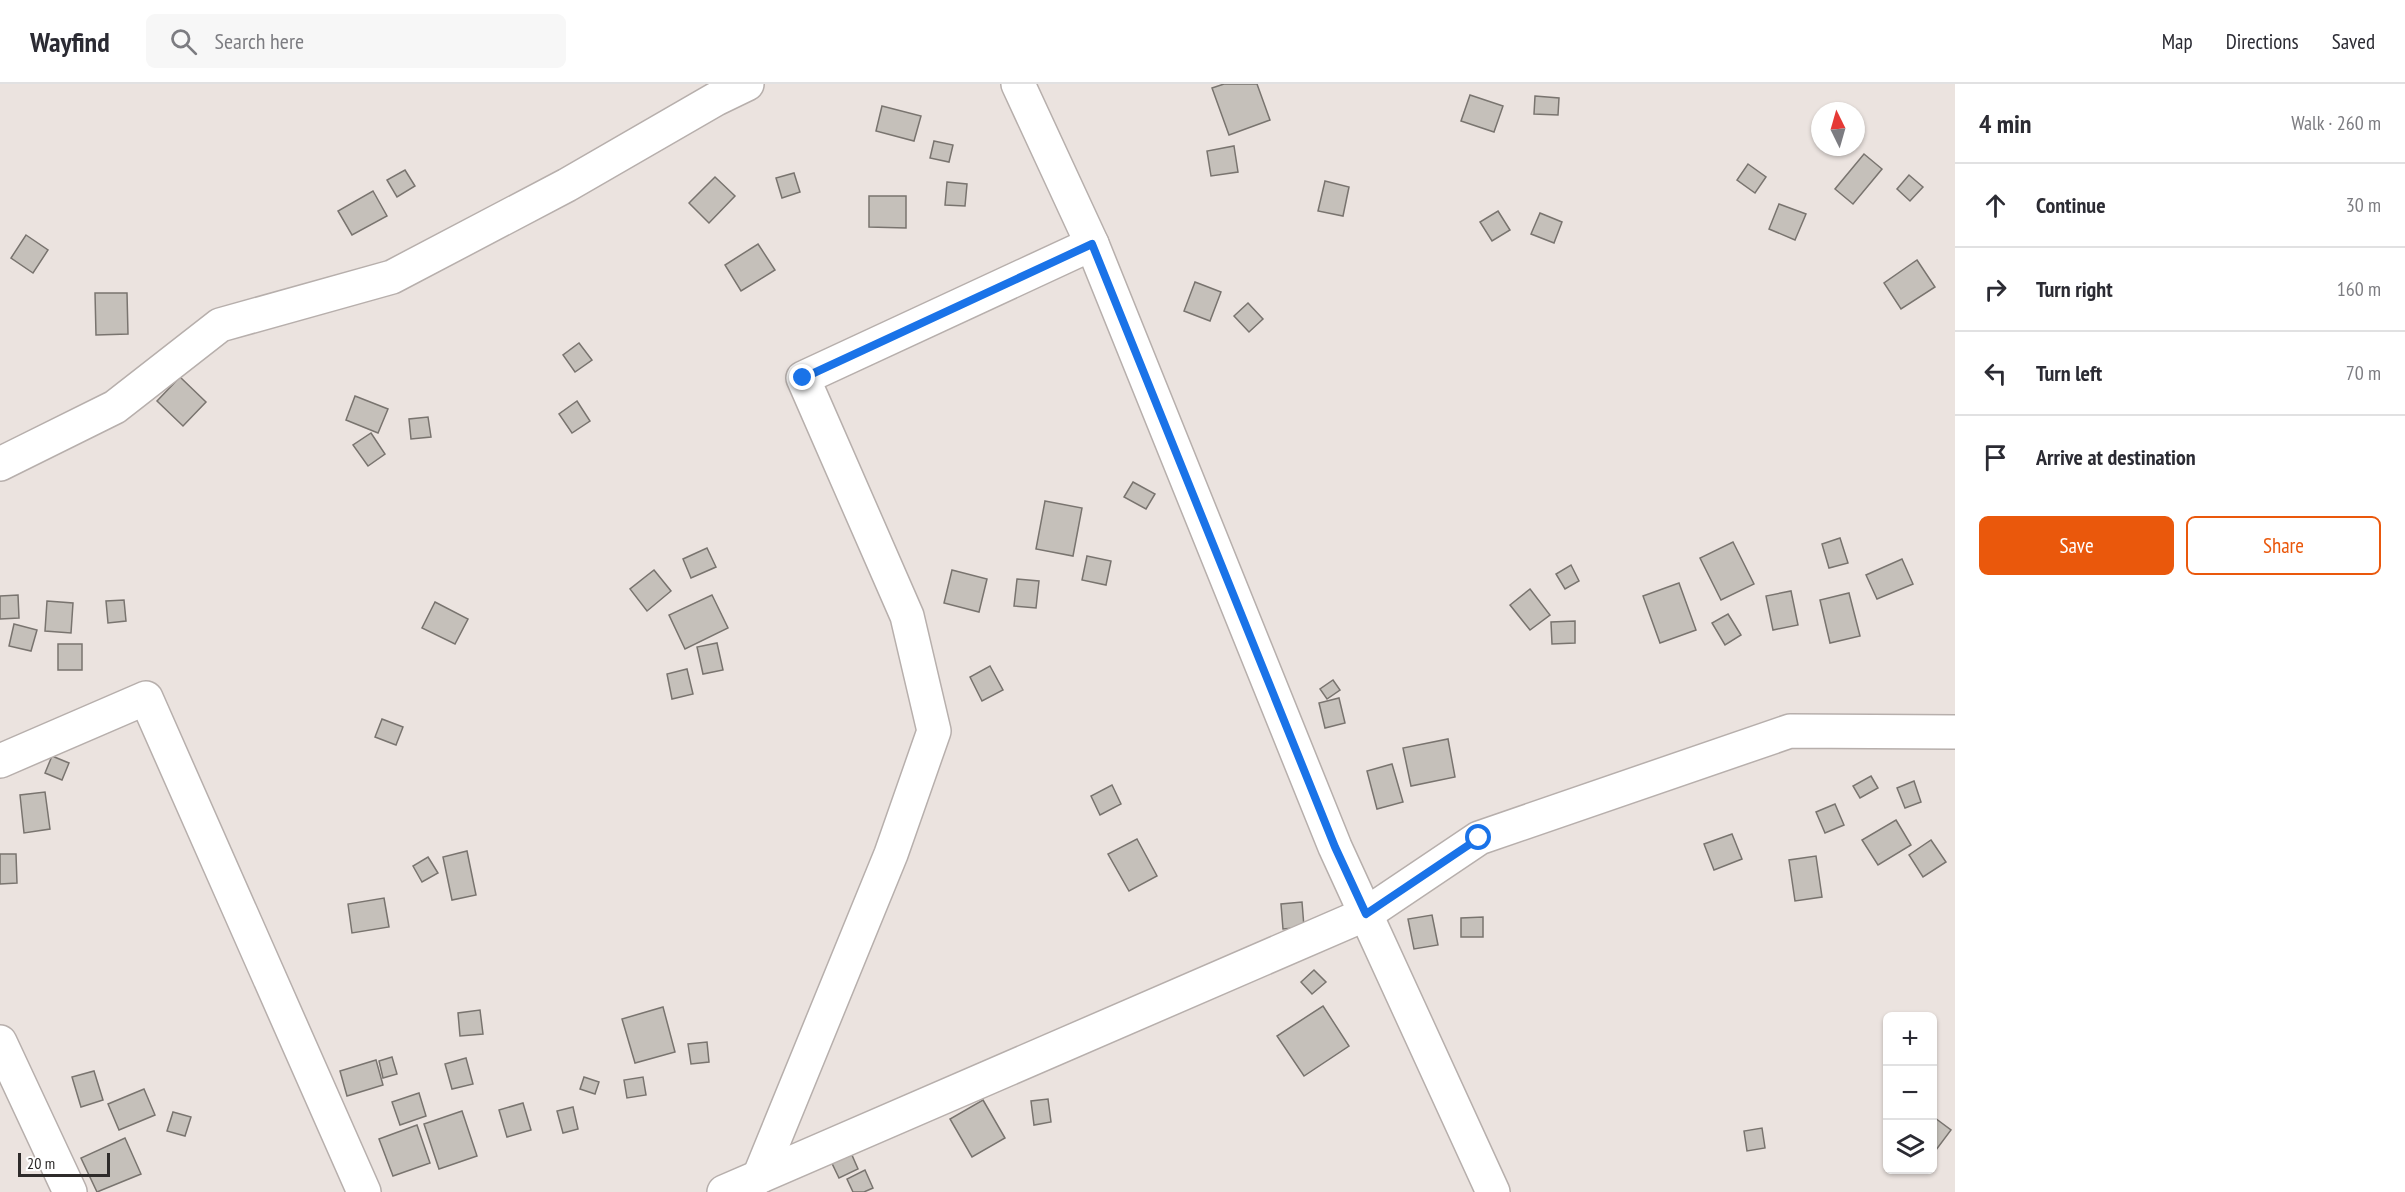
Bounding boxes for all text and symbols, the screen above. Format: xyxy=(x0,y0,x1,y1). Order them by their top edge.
search box xyxy=(146,14,566,68)
text: Wayfind xyxy=(30,23,110,60)
icon: search xyxy=(167,25,200,58)
text: Search here xyxy=(215,27,304,55)
text: Map xyxy=(2162,28,2193,55)
text: Directions xyxy=(2226,28,2299,55)
text: Saved xyxy=(2332,28,2375,55)
north arrow xyxy=(1811,102,1865,156)
text: 4 min xyxy=(1979,107,2032,140)
text: Walk · 260 m xyxy=(2291,110,2381,136)
icon: ahead xyxy=(1979,189,2012,222)
text: Continue xyxy=(2036,191,2106,219)
text: 30 m xyxy=(2346,192,2381,218)
icon: right xyxy=(1979,273,2012,306)
text: Turn right xyxy=(2036,275,2113,303)
text: 160 m xyxy=(2337,276,2381,302)
icon: left xyxy=(1979,357,2012,390)
text: Turn left xyxy=(2036,359,2102,387)
text: 70 m xyxy=(2346,360,2381,386)
route end xyxy=(789,364,815,390)
icon: arrive xyxy=(1979,441,2012,474)
text: Arrive at destination xyxy=(2036,443,2196,471)
button: Save xyxy=(1979,516,2174,575)
button: Share xyxy=(2186,516,2381,575)
route start xyxy=(1465,824,1491,850)
map controls xyxy=(1883,1012,1937,1174)
button: + xyxy=(1883,1012,1937,1066)
button: − xyxy=(1883,1066,1937,1120)
button: layers xyxy=(1883,1120,1937,1174)
scale bar xyxy=(18,1150,110,1178)
text: 20 m xyxy=(27,1153,55,1173)

